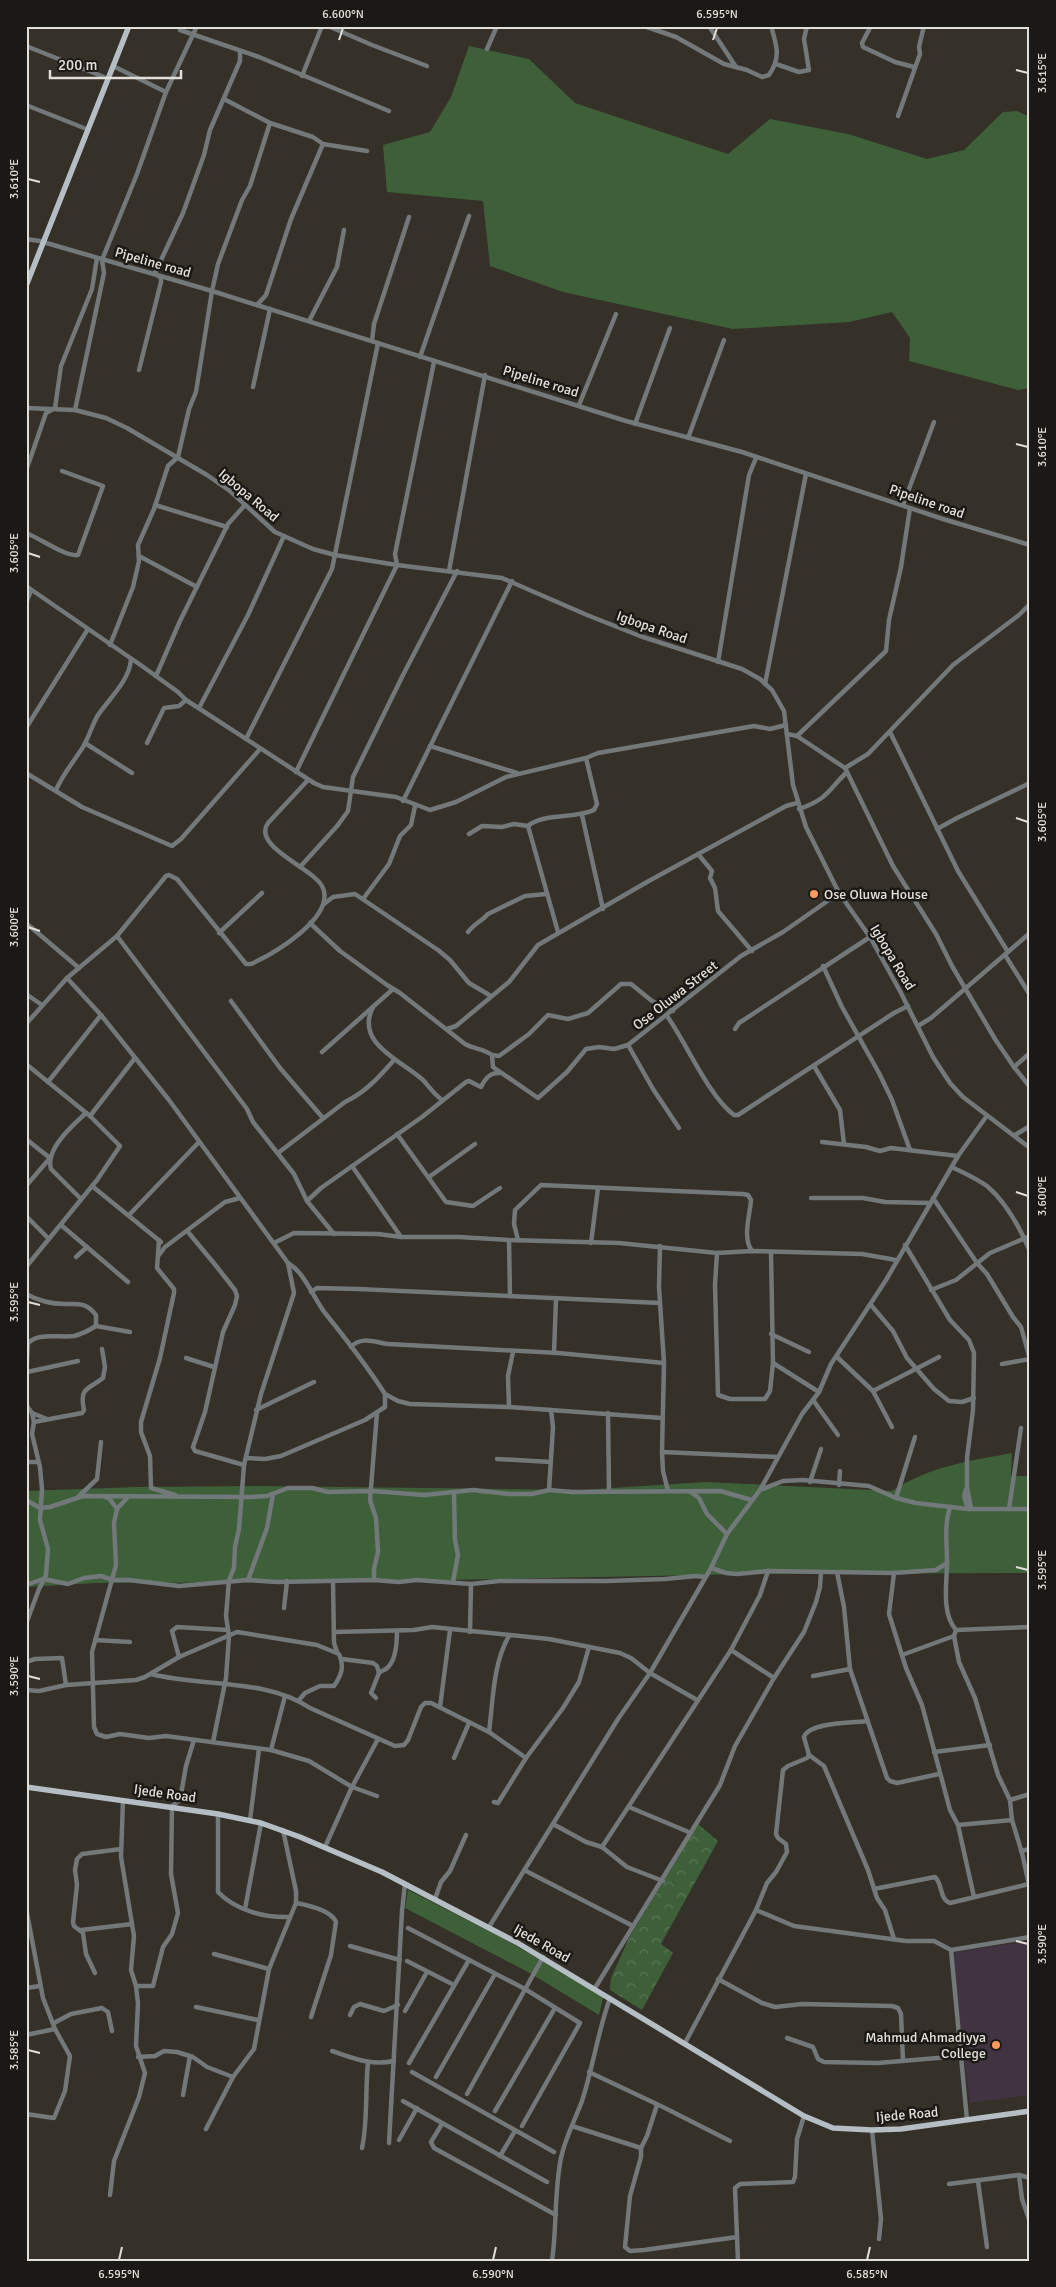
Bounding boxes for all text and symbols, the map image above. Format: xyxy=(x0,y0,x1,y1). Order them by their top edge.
text: 6.600°N xyxy=(322,7,364,22)
text: 6.595°N xyxy=(696,7,738,22)
scale bar xyxy=(50,48,181,80)
text: 3.615°E xyxy=(1035,53,1050,93)
text: 200 m xyxy=(58,56,98,74)
text: 3.610°E xyxy=(7,159,22,199)
street label: Pipeline road xyxy=(113,244,193,281)
street label: Pipeline road xyxy=(501,362,581,401)
text: 3.610°E xyxy=(1035,427,1050,467)
street label: Igbopa Road xyxy=(215,465,282,526)
street label: Pipeline road xyxy=(887,481,967,522)
text: 3.605°E xyxy=(7,533,22,573)
street label: Igbopa Road xyxy=(614,607,689,648)
text: 3.605°E xyxy=(1035,802,1050,842)
place label: Ose Oluwa House xyxy=(824,886,928,903)
marker: Ose Oluwa House xyxy=(808,888,820,900)
text: 3.600°E xyxy=(7,907,22,947)
street label: Igbopa Road xyxy=(866,921,919,993)
street label: Ose Oluwa Street xyxy=(630,957,721,1034)
text: 3.600°E xyxy=(1035,1176,1050,1216)
text: 3.595°E xyxy=(7,1282,22,1322)
text: 3.595°E xyxy=(1035,1550,1050,1590)
text: 3.590°E xyxy=(7,1656,22,1696)
street label: Ijede Road xyxy=(133,1781,197,1806)
street label: Ijede Road xyxy=(510,1920,573,1966)
text: 3.590°E xyxy=(1035,1924,1050,1964)
place label: Mahmud Ahmadiyya College xyxy=(865,2029,986,2062)
text: 3.585°E xyxy=(7,2030,22,2070)
marker: Mahmud Ahmadiyya College xyxy=(990,2039,1002,2051)
street label: Ijede Road xyxy=(875,2103,939,2126)
text: 6.595°N xyxy=(98,2267,140,2282)
text: 6.590°N xyxy=(472,2267,514,2282)
text: 6.585°N xyxy=(846,2267,888,2282)

